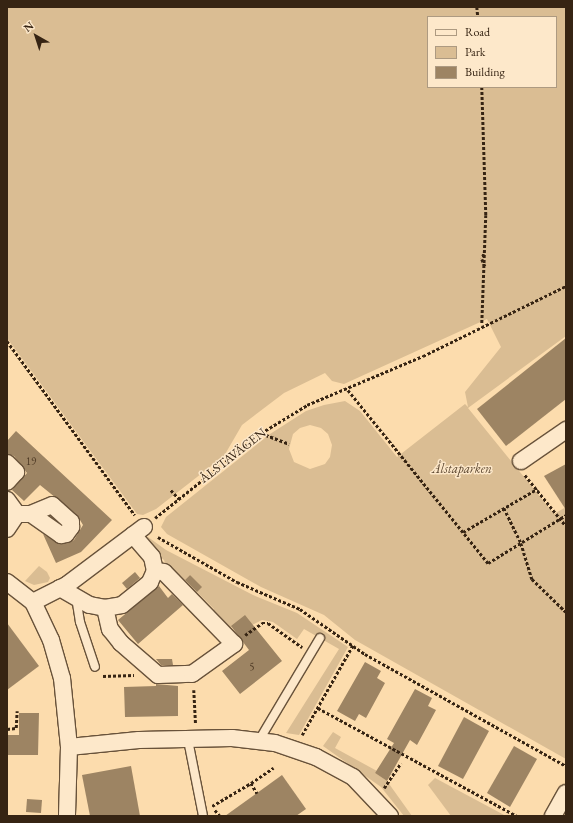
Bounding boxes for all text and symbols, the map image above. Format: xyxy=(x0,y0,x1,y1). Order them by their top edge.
north arrow xyxy=(16,16,56,56)
legend xyxy=(427,16,557,88)
text: N xyxy=(21,18,36,35)
text: Road xyxy=(465,24,490,40)
text: Park xyxy=(465,44,485,60)
text: Building xyxy=(465,64,505,80)
street label: ÅLSTAVÄGEN xyxy=(197,425,269,487)
house number: 19 xyxy=(26,454,36,468)
park label: Ålstaparken xyxy=(432,461,492,477)
house number: 5 xyxy=(249,659,255,673)

